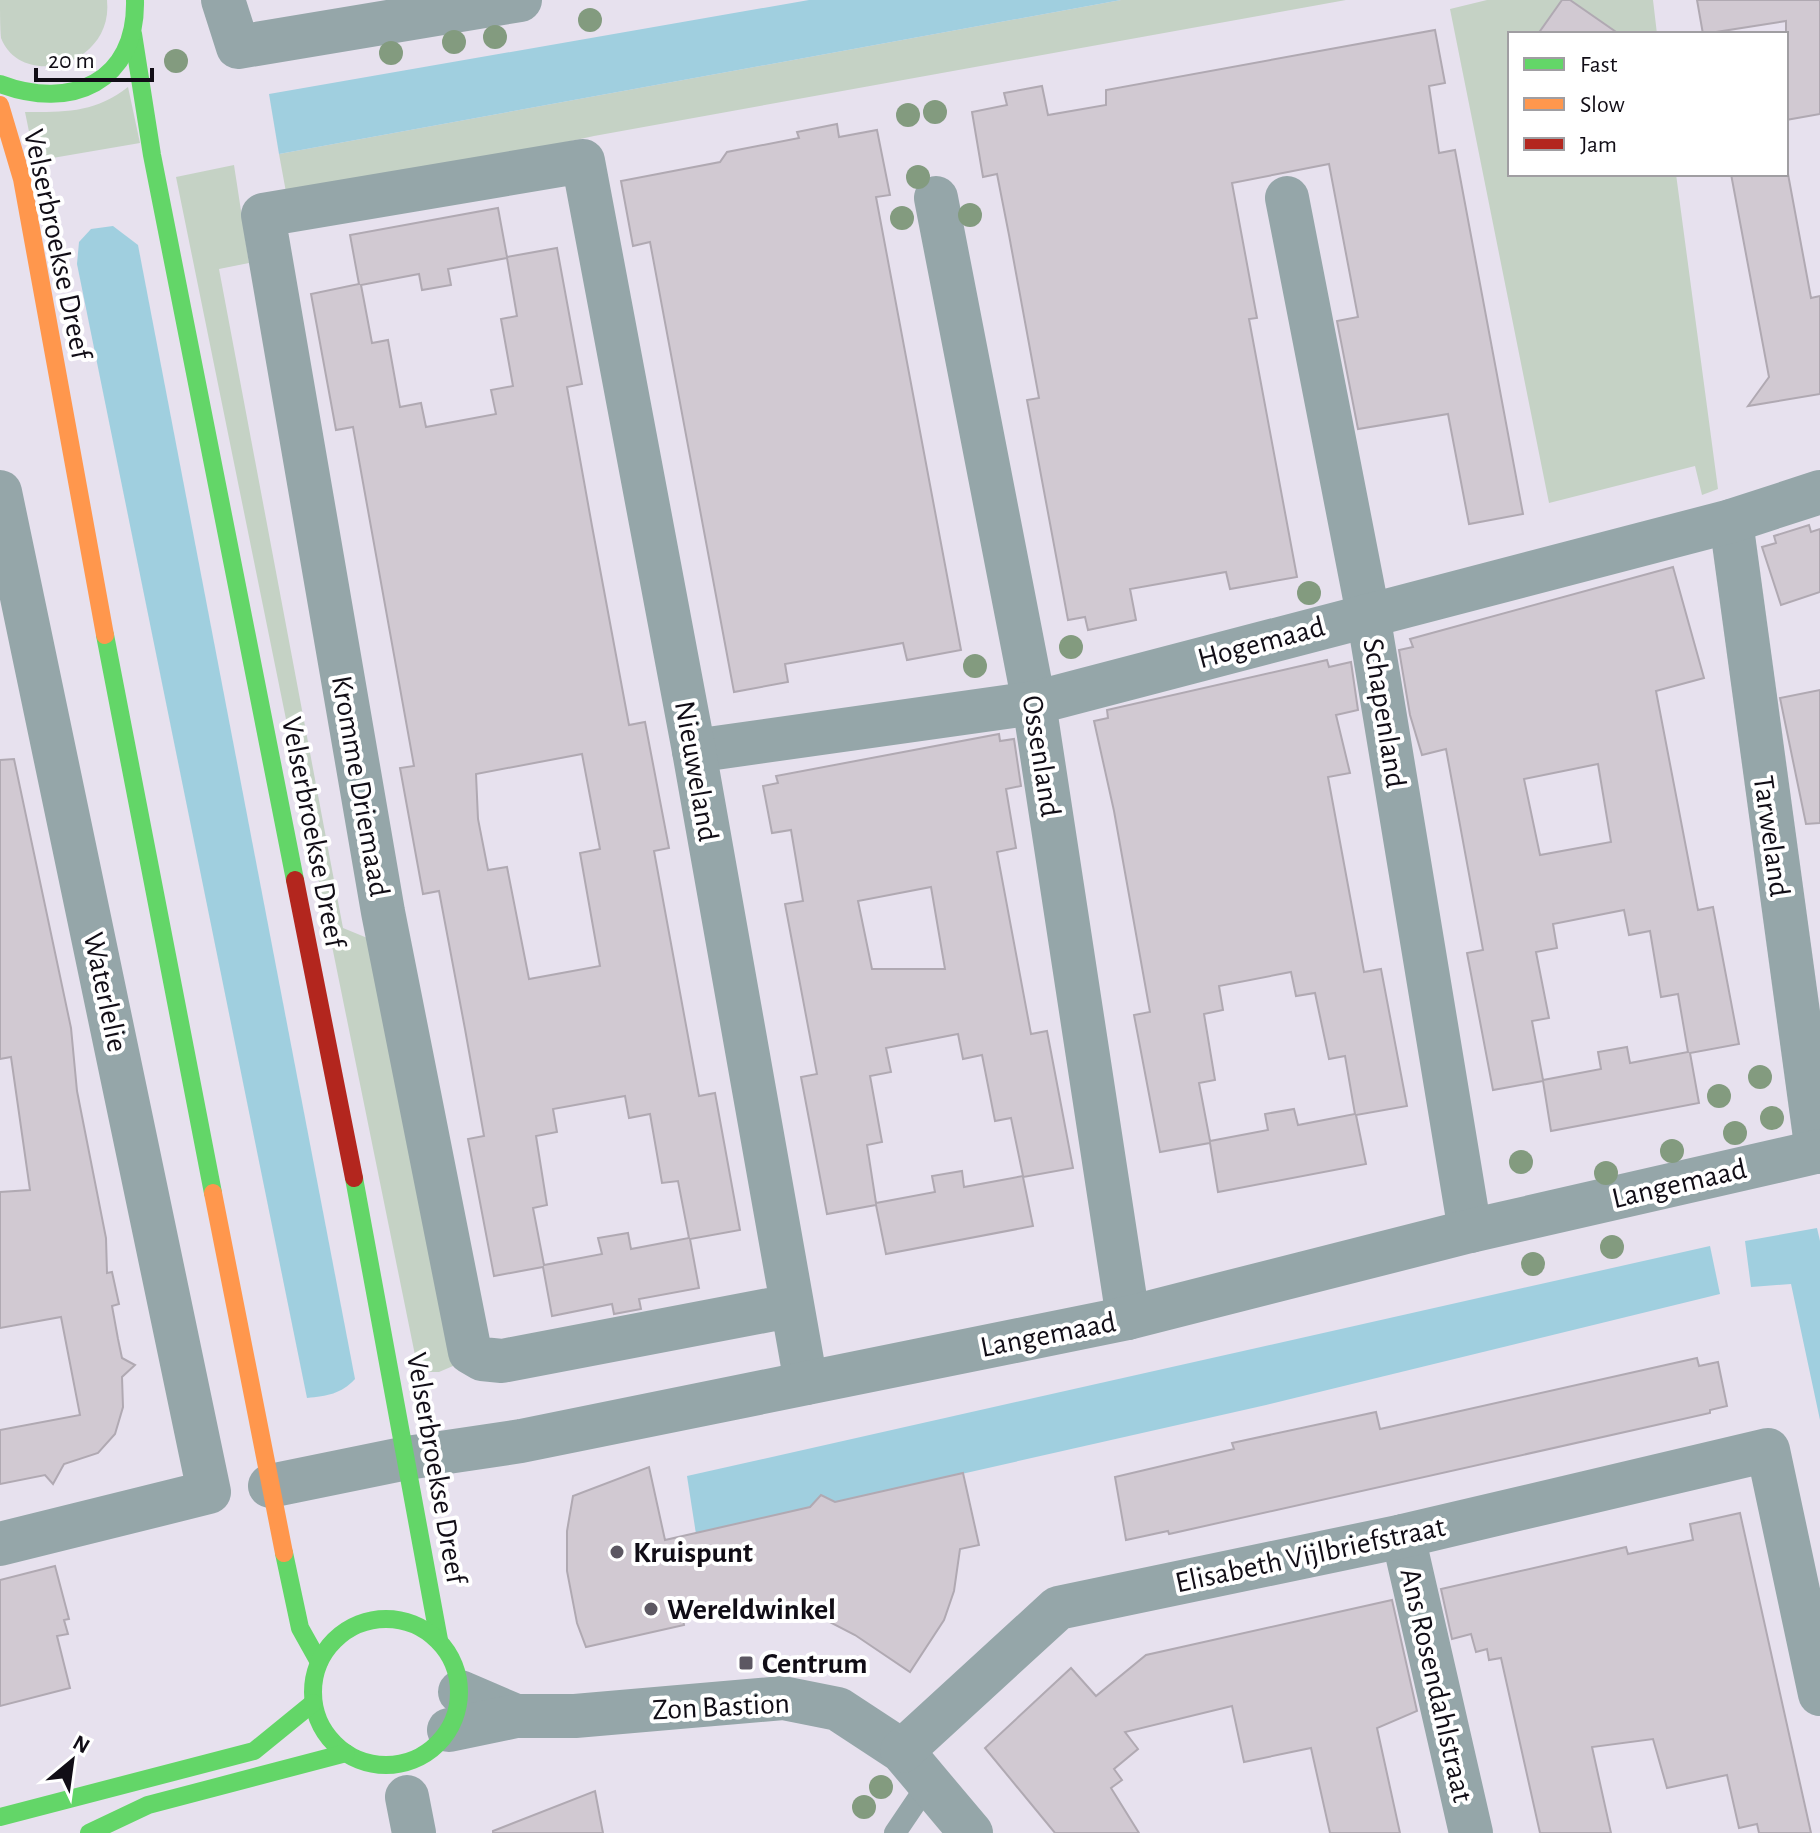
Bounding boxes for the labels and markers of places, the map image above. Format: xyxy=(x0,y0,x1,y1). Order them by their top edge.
place label: Kruispunt xyxy=(633,1538,753,1568)
marker: Kruispunt xyxy=(608,1543,626,1561)
place label: Wereldwinkel xyxy=(667,1595,836,1625)
marker: Wereldwinkel xyxy=(642,1600,660,1618)
place label: Centrum xyxy=(762,1649,867,1679)
marker: Centrum xyxy=(737,1654,755,1672)

